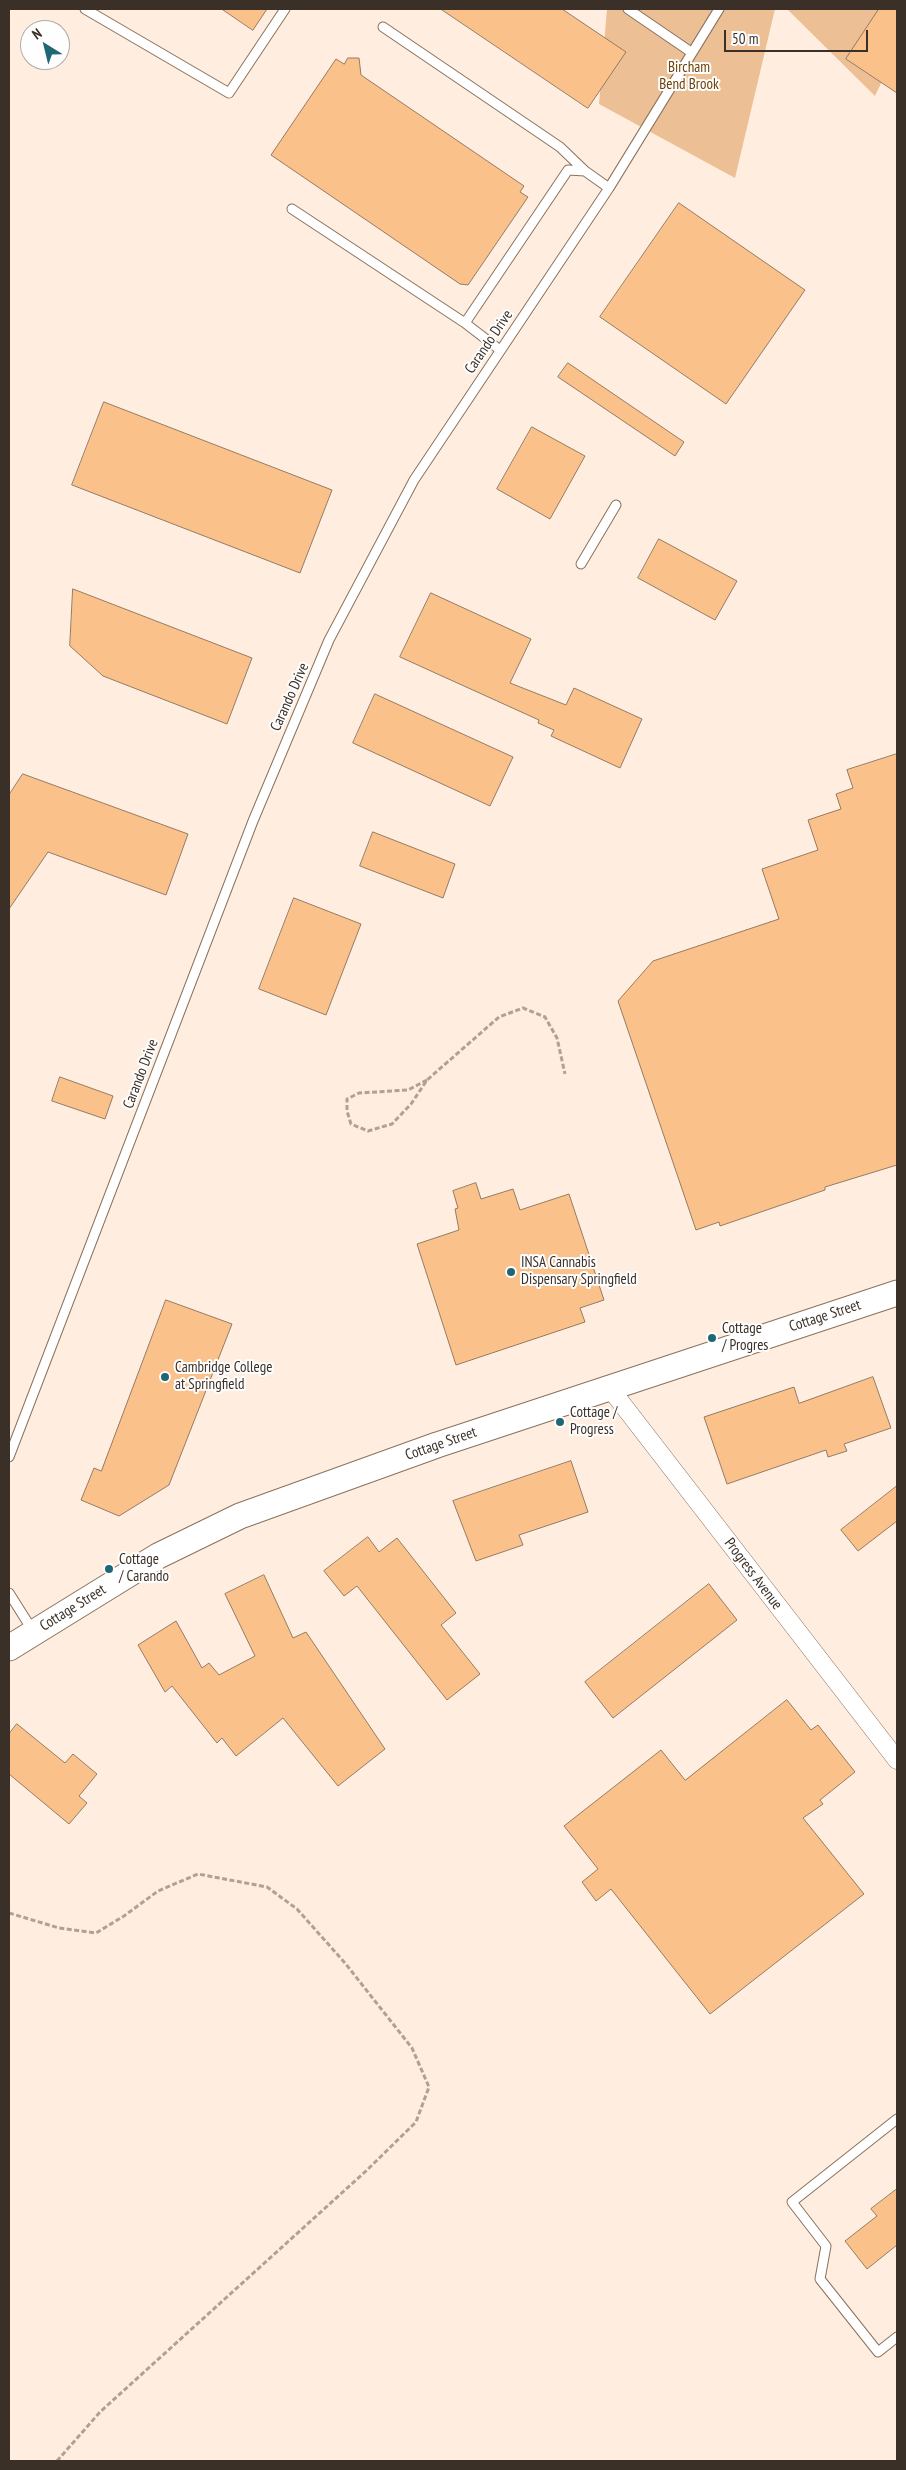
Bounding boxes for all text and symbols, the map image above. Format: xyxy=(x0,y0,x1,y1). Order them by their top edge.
north arrow xyxy=(20,20,70,70)
scale bar xyxy=(726,20,870,52)
text: N xyxy=(28,24,45,43)
text: 50 m xyxy=(732,29,758,48)
park label: Bircham Bend Brook xyxy=(659,59,719,94)
street label: Carando Drive xyxy=(461,307,517,377)
street label: Carando Drive xyxy=(267,660,313,734)
street label: Carando Drive xyxy=(120,1037,162,1111)
place label: INSA Cannabis Dispensary Springfield xyxy=(521,1254,637,1289)
marker: INSA Cannabis Dispensary Springfield xyxy=(505,1266,517,1278)
street label: Cottage Street xyxy=(787,1296,863,1336)
place label: Cottage / Progres xyxy=(722,1320,768,1355)
marker: Cottage / Progres xyxy=(706,1332,718,1344)
place label: Cambridge College at Springfield xyxy=(175,1359,272,1394)
marker: Cambridge College at Springfield xyxy=(159,1371,171,1383)
place label: Cottage / Progress xyxy=(570,1404,617,1439)
marker: Cottage / Progress xyxy=(554,1416,566,1428)
street label: Cottage Street xyxy=(403,1423,479,1465)
street label: Progress Avenue xyxy=(720,1535,786,1613)
place label: Cottage / Carando xyxy=(119,1551,169,1586)
marker: Cottage / Carando xyxy=(103,1563,115,1575)
street label: Cottage Street xyxy=(37,1581,109,1635)

